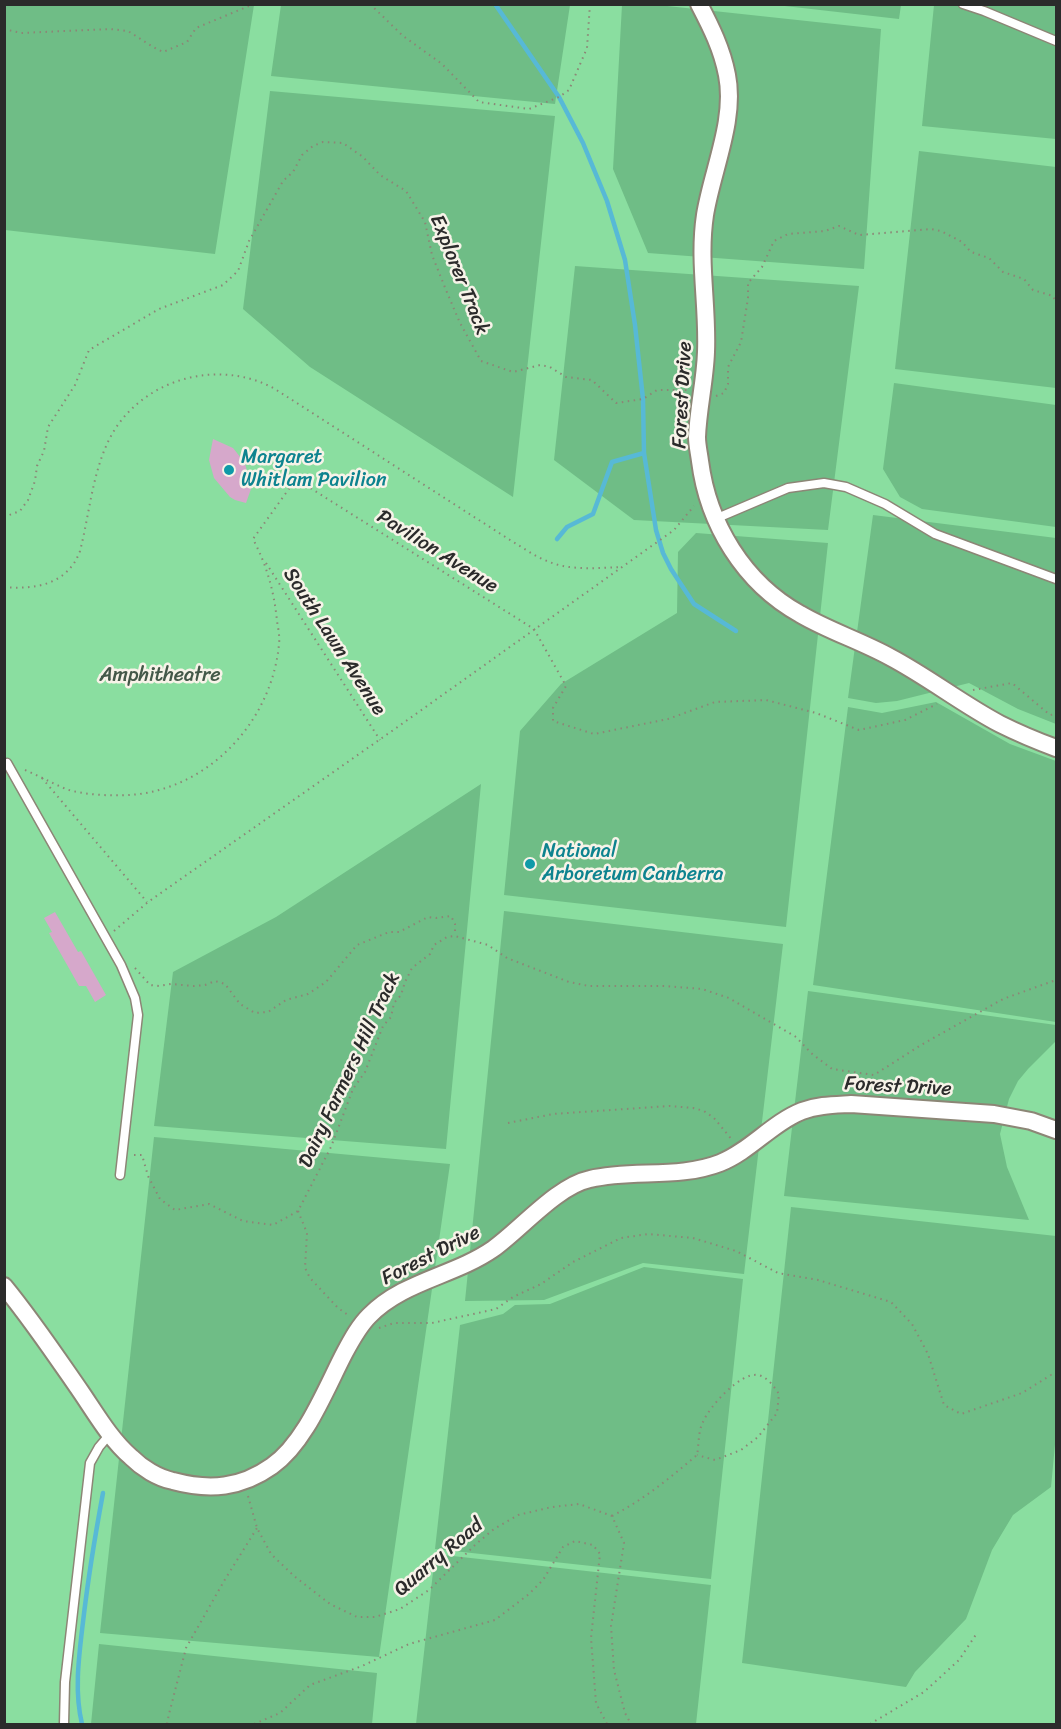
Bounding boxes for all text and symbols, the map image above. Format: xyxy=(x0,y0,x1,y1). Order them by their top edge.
street label: Explorer Track xyxy=(424,211,494,339)
street label: Forest Drive xyxy=(668,341,698,449)
place label: Margaret Whitlam Pavilion xyxy=(241,446,387,493)
marker: Margaret Whitlam Pavilion xyxy=(222,463,236,477)
street label: Pavilion Avenue xyxy=(372,505,502,599)
street label: South Lawn Avenue xyxy=(277,564,391,720)
park label: Amphitheatre xyxy=(99,664,221,688)
place label: National Arboretum Canberra xyxy=(542,840,723,887)
marker: National Arboretum Canberra xyxy=(523,857,537,871)
street label: Dairy Farmers Hill Track xyxy=(294,968,406,1172)
street label: Forest Drive xyxy=(844,1072,952,1102)
street label: Forest Drive xyxy=(378,1221,484,1291)
street label: Quarry Road xyxy=(390,1514,488,1602)

